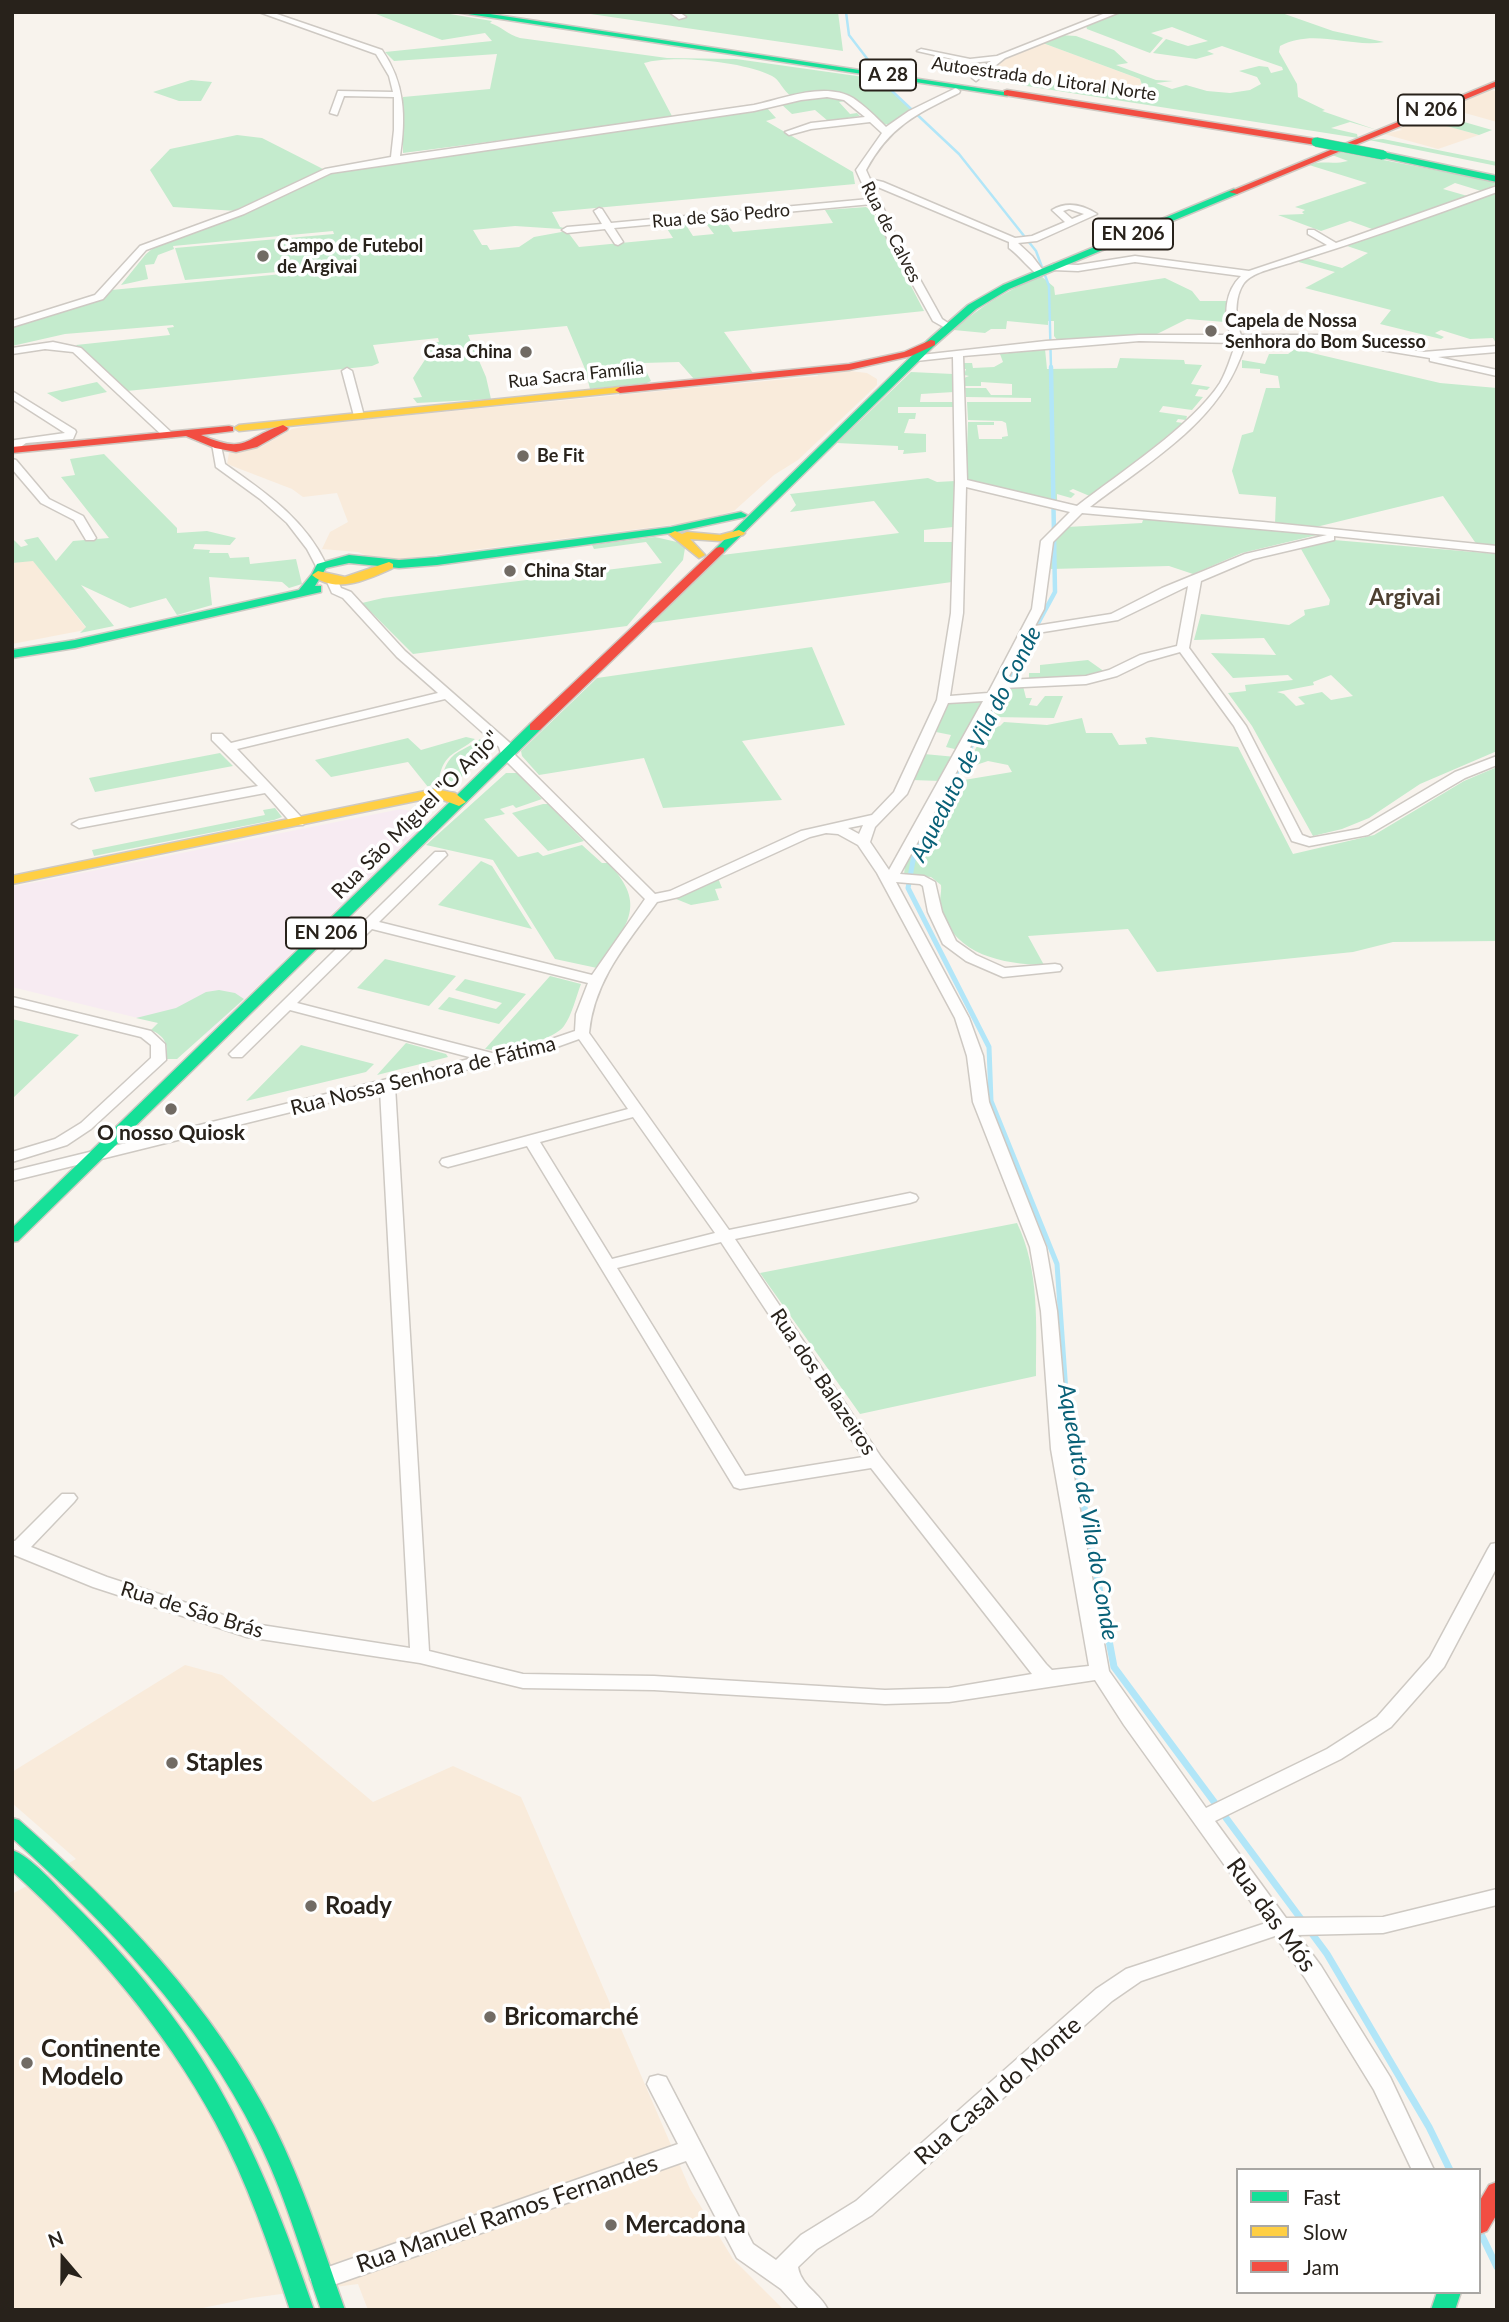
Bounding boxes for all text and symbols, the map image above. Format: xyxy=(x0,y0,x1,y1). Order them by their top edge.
street label: Autoestrada do Litoral Norte xyxy=(930,53,1158,105)
road number: A 28 xyxy=(860,60,916,90)
road number: N 206 xyxy=(1398,94,1464,125)
street label: Rua de Calves xyxy=(856,178,926,286)
street label: Rua de São Pedro xyxy=(651,199,791,233)
road number: EN 206 xyxy=(1093,218,1173,250)
place label: Campo de Futebol de Argivai xyxy=(277,235,423,278)
marker: Campo de Futebol de Argivai xyxy=(255,248,271,264)
place label: Capela de Nossa Senhora do Bom Sucesso xyxy=(1225,310,1426,352)
marker: Capela de Nossa Senhora do Bom Sucesso xyxy=(1203,323,1219,339)
place label: Casa China xyxy=(424,341,512,363)
marker: Casa China xyxy=(518,344,534,360)
street label: Rua Sacra Família xyxy=(507,357,645,393)
place label: Be Fit xyxy=(537,445,584,467)
marker: Be Fit xyxy=(515,448,531,464)
place label: China Star xyxy=(524,560,606,582)
marker: China Star xyxy=(502,563,518,579)
district label: Argivai xyxy=(1369,584,1441,612)
water label: Aqueduto de Vila do Conde xyxy=(905,622,1047,866)
street label: Rua São Miguel "O Anjo" xyxy=(327,726,505,904)
road number: EN 206 xyxy=(286,917,366,948)
street label: Rua Nossa Senhora de Fátima xyxy=(288,1031,558,1121)
marker: O nosso Quiosk xyxy=(163,1101,179,1117)
place label: O nosso Quiosk xyxy=(97,1120,245,1146)
street label: Rua dos Balazeiros xyxy=(765,1304,881,1460)
water label: Aqueduto de Vila do Conde xyxy=(1052,1381,1124,1643)
street label: Rua de São Brás xyxy=(118,1576,266,1644)
place label: Staples xyxy=(186,1749,263,1777)
marker: Staples xyxy=(164,1755,180,1771)
street label: Rua das Mós xyxy=(1220,1852,1322,1978)
place label: Roady xyxy=(325,1892,392,1920)
marker: Roady xyxy=(303,1898,319,1914)
place label: Bricomarché xyxy=(504,2003,639,2031)
marker: Bricomarché xyxy=(482,2009,498,2025)
street label: Rua Casal do Monte xyxy=(909,2011,1087,2171)
place label: Continente Modelo xyxy=(41,2035,161,2091)
marker: Continente Modelo xyxy=(19,2055,35,2071)
street label: Rua Manuel Ramos Fernandes xyxy=(352,2149,662,2279)
legend xyxy=(1236,2168,1481,2294)
text: Fast xyxy=(1303,2184,1340,2209)
place label: Mercadona xyxy=(625,2211,746,2239)
marker: Mercadona xyxy=(603,2217,619,2233)
text: Slow xyxy=(1303,2219,1347,2244)
north arrow xyxy=(28,2224,98,2294)
text: N xyxy=(45,2225,66,2252)
text: Jam xyxy=(1303,2254,1339,2279)

